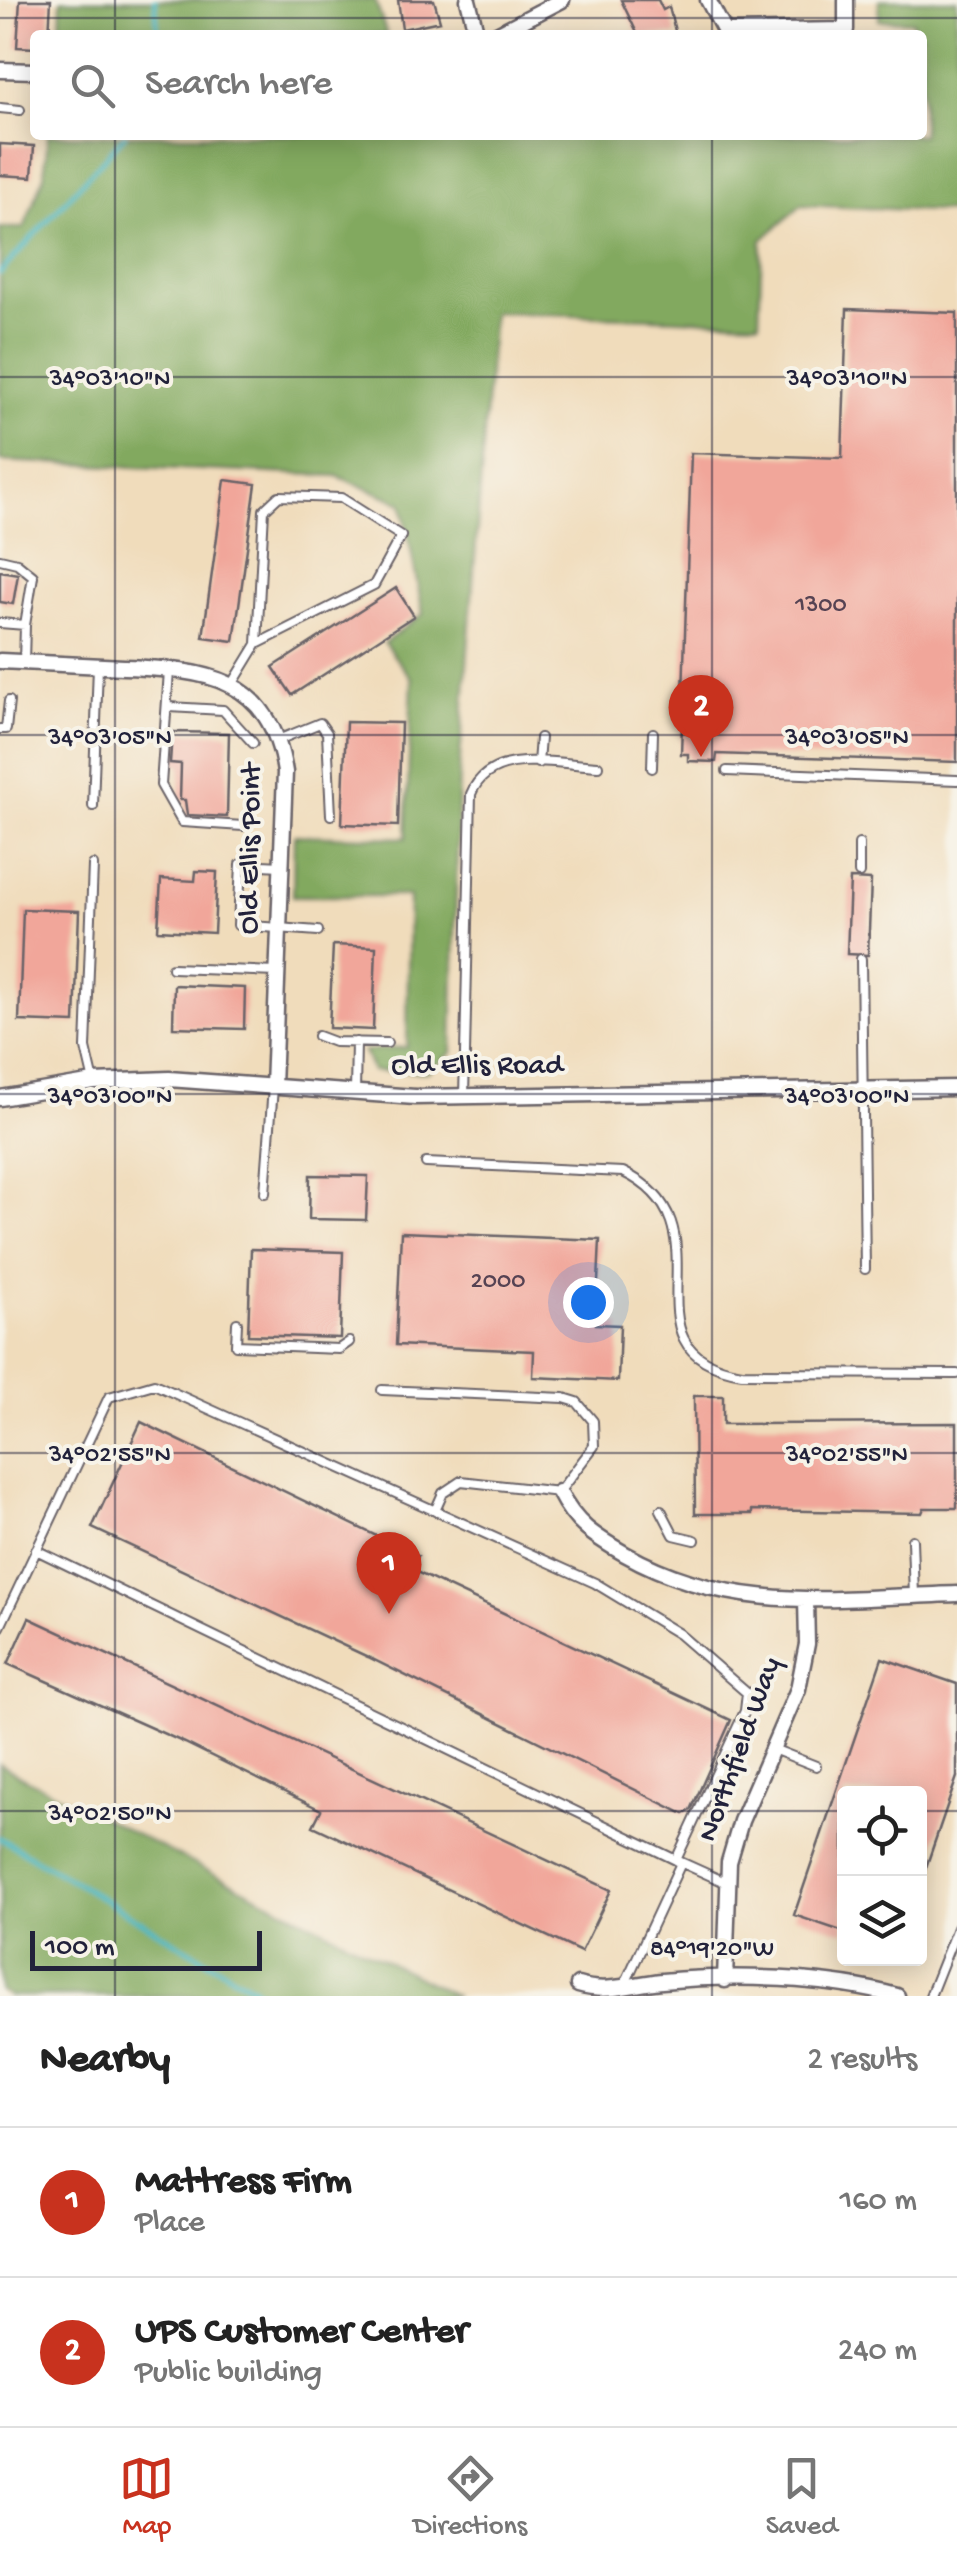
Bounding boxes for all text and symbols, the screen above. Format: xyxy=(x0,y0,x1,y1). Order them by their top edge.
search box xyxy=(30,30,927,140)
icon: search xyxy=(65,58,120,113)
text: Search here xyxy=(145,63,332,107)
text: 34°03'10"N xyxy=(49,366,170,395)
text: 34°03'10"N xyxy=(786,366,907,395)
house number: 1300 xyxy=(794,592,847,621)
pin: 2 xyxy=(668,674,734,757)
text: 34°03'05"N xyxy=(47,725,172,754)
text: 34°03'05"N xyxy=(784,725,909,754)
street label: Old Ellis Point xyxy=(233,760,271,935)
street label: Old Ellis Road xyxy=(391,1050,565,1085)
text: 34°03'00"N xyxy=(47,1084,172,1113)
text: 34°03'00"N xyxy=(784,1084,909,1113)
house number: 2000 xyxy=(471,1268,525,1297)
your location xyxy=(563,1277,614,1328)
text: 34°02'55"N xyxy=(48,1442,171,1471)
text: 34°02'55"N xyxy=(785,1442,908,1471)
pin: 1 xyxy=(356,1532,422,1614)
street label: Northfield Way xyxy=(691,1653,791,1847)
map controls xyxy=(837,1786,927,1966)
button: locate xyxy=(837,1786,927,1876)
text: 34°02'50"N xyxy=(48,1801,171,1830)
button: layers xyxy=(837,1876,927,1966)
scale bar xyxy=(30,1926,262,1971)
text: 100 m xyxy=(45,1932,115,1965)
text: 84°19'20"W xyxy=(650,1936,774,1965)
text: Nearby xyxy=(40,2037,170,2086)
text: 2 results xyxy=(807,2042,917,2080)
text: Mattress Firm xyxy=(135,2161,352,2205)
text: 1 xyxy=(66,2183,79,2221)
text: 160 m xyxy=(839,2183,917,2221)
text: Place xyxy=(135,2205,205,2243)
text: UPS Customer Center xyxy=(135,2311,468,2355)
text: 2 xyxy=(65,2333,80,2371)
text: 240 m xyxy=(838,2333,917,2371)
text: Public building xyxy=(135,2355,322,2393)
tab: Map xyxy=(119,2451,174,2544)
tab: Directions xyxy=(413,2451,527,2544)
tab: Saved xyxy=(766,2451,838,2544)

